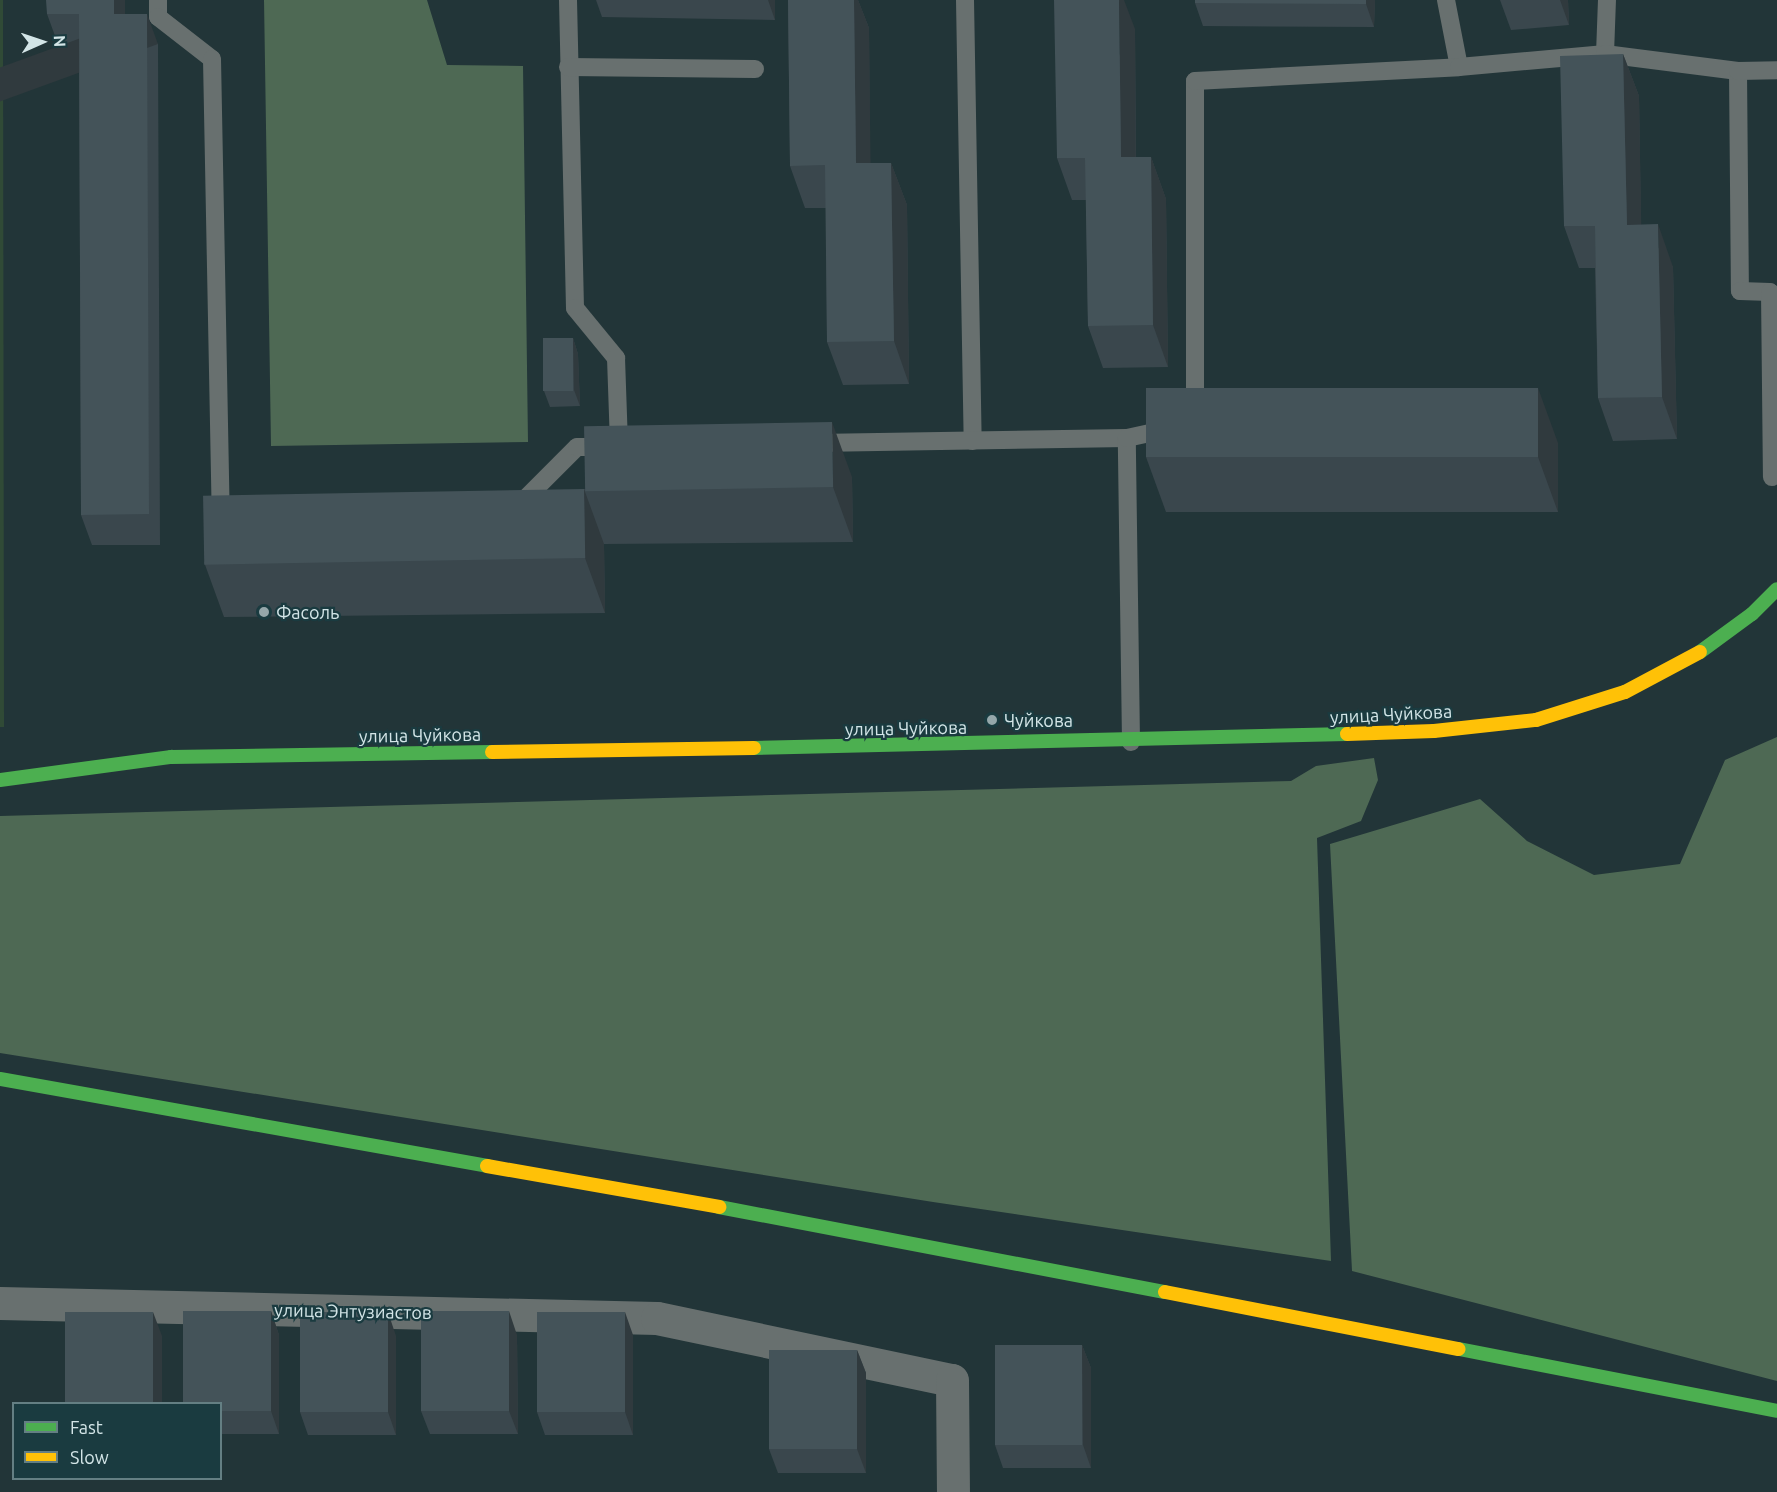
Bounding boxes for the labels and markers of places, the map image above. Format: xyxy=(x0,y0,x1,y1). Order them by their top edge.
place label: Фасоль xyxy=(276,601,339,623)
marker: Фасоль xyxy=(257,605,271,619)
place label: Чуйкова xyxy=(1004,709,1073,731)
marker: Чуйкова xyxy=(985,713,999,727)

